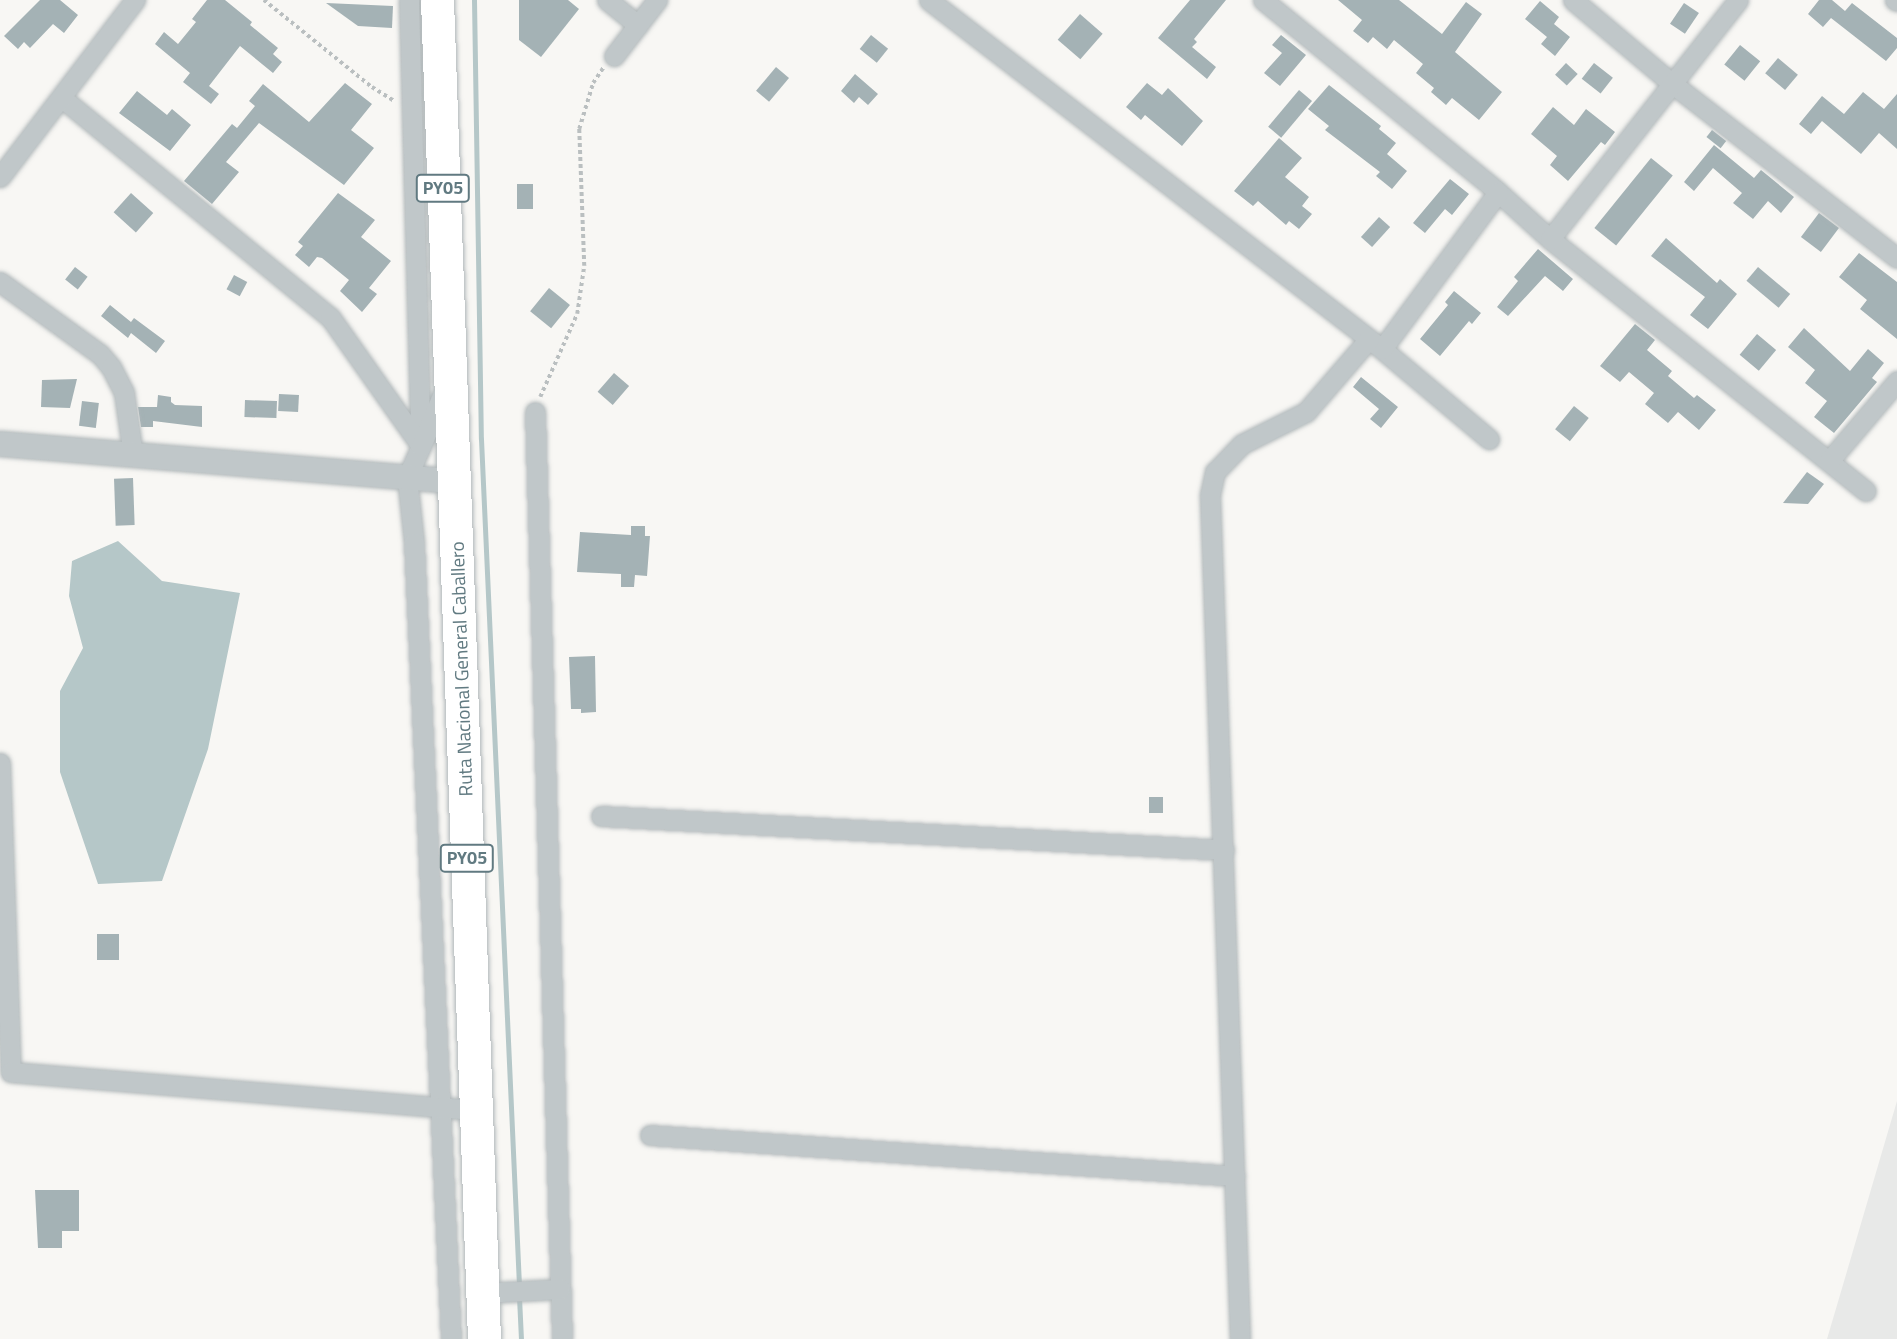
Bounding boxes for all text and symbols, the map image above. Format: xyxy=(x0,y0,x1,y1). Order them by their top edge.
road number: PY05 xyxy=(415,174,471,202)
street label: Ruta Nacional General Caballero xyxy=(445,541,477,797)
road number: PY05 xyxy=(439,844,495,872)

